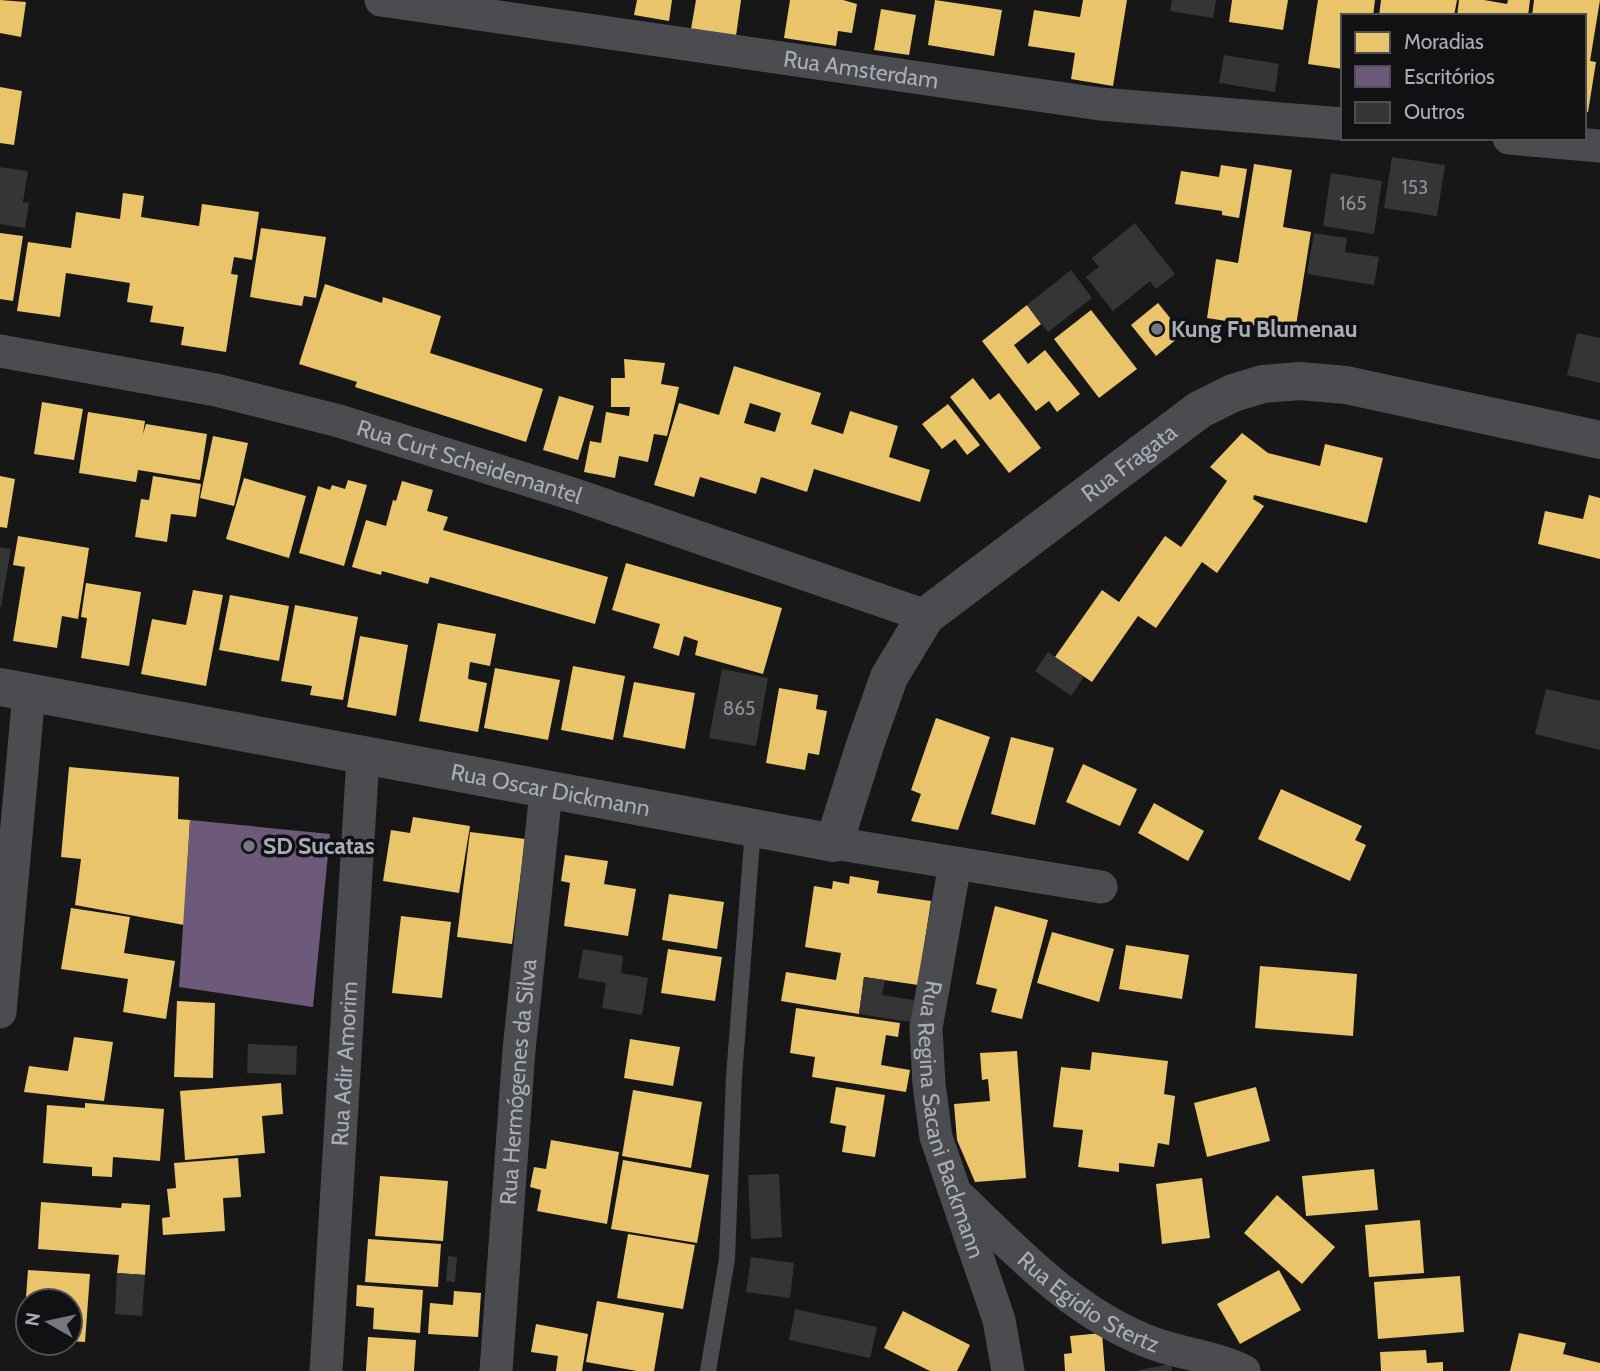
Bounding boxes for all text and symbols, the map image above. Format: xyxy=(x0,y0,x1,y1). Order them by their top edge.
legend xyxy=(1341,14,1586,140)
text: Moradias xyxy=(1404,29,1484,54)
street label: Rua Amsterdam xyxy=(782,44,940,94)
text: Escritórios xyxy=(1404,64,1495,89)
text: Outros xyxy=(1404,99,1465,124)
house number: 153 xyxy=(1402,176,1428,199)
house number: 165 xyxy=(1339,192,1367,215)
place label: Kung Fu Blumenau xyxy=(1171,315,1358,343)
marker: Kung Fu Blumenau xyxy=(1149,321,1165,337)
street label: Rua Curt Scheidemantel xyxy=(353,413,586,510)
street label: Rua Fragata xyxy=(1076,418,1182,508)
house number: 865 xyxy=(723,697,755,720)
street label: Rua Oscar Dickmann xyxy=(449,758,652,822)
place label: SD Sucatas xyxy=(263,832,375,860)
marker: SD Sucatas xyxy=(241,838,257,854)
street label: Rua Hermógenes da Silva xyxy=(494,957,542,1206)
street label: Rua Regina Sacani Backmann xyxy=(912,979,991,1262)
street label: Rua Adir Amorim xyxy=(326,980,363,1147)
street label: Rua Egidio Stertz xyxy=(1012,1246,1163,1359)
north arrow xyxy=(14,1287,84,1357)
text: N xyxy=(20,1311,45,1328)

